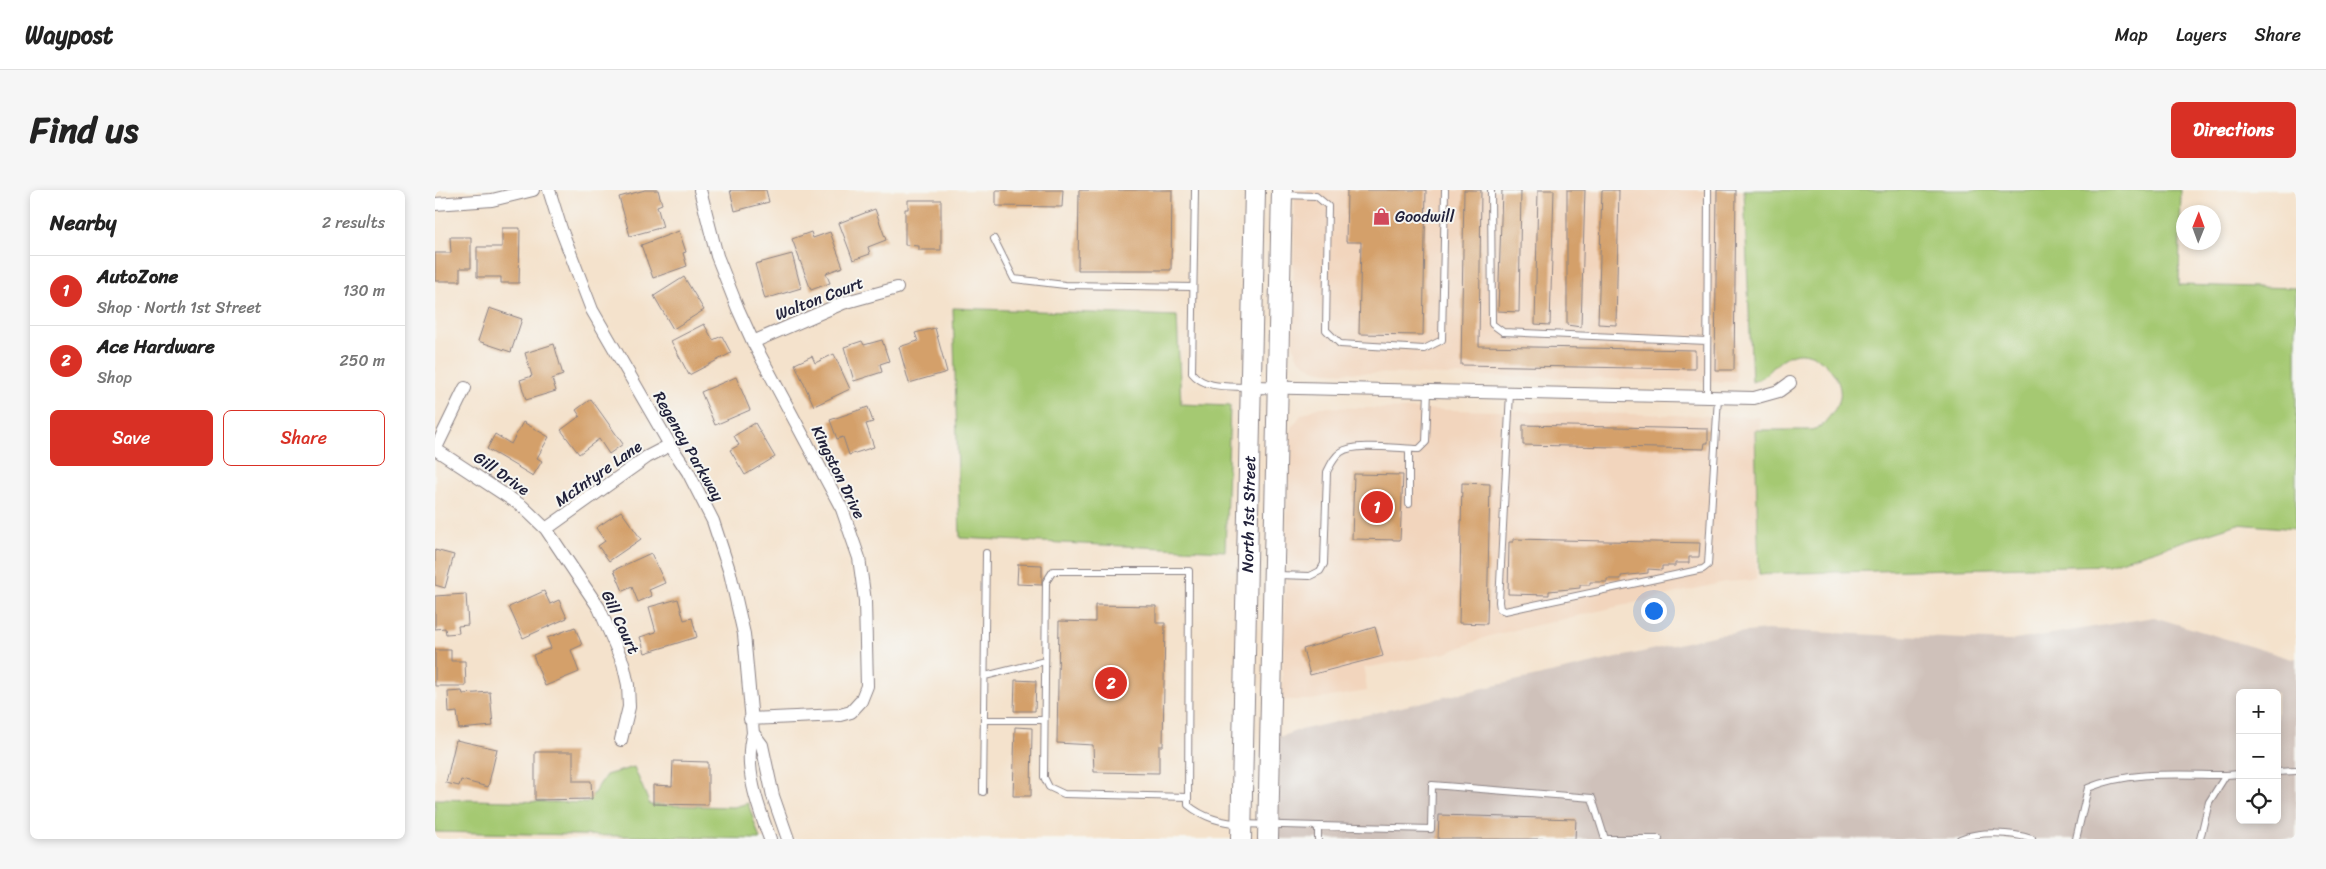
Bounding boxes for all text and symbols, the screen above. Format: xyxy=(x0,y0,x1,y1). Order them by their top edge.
text: Waypost xyxy=(25,14,113,56)
text: Map xyxy=(2115,19,2148,51)
text: Layers xyxy=(2176,19,2227,51)
text: Share xyxy=(2255,19,2301,51)
text: Find us xyxy=(30,99,138,161)
button: Directions xyxy=(2171,102,2296,158)
place label: Goodwill xyxy=(1395,202,1455,231)
text: Nearby xyxy=(50,204,116,242)
north arrow xyxy=(2176,205,2221,250)
shop icon: Goodwill xyxy=(1371,206,1391,226)
text: 2 results xyxy=(322,208,385,237)
text: AutoZone xyxy=(97,260,178,293)
street label: Walton Court xyxy=(771,268,868,329)
text: 1 xyxy=(63,276,69,305)
text: 130 m xyxy=(343,276,385,305)
text: Shop · North 1st Street xyxy=(97,293,262,322)
text: Ace Hardware xyxy=(97,330,215,363)
text: 2 xyxy=(61,346,71,375)
text: 250 m xyxy=(339,346,385,375)
text: Shop xyxy=(97,363,132,392)
street label: Regency Parkway xyxy=(645,386,732,508)
button: Save xyxy=(50,410,213,466)
button: Share xyxy=(223,410,385,466)
street label: Kingston Drive xyxy=(803,420,874,524)
street label: McIntyre Lane xyxy=(548,432,648,514)
street label: Gill Drive xyxy=(467,443,536,504)
street label: North 1st Street xyxy=(1233,455,1264,573)
pin: 1 xyxy=(1361,488,1393,526)
street label: Gill Court xyxy=(593,585,648,659)
your location xyxy=(1641,598,1667,624)
pin: 2 xyxy=(1095,664,1127,702)
map controls xyxy=(2236,689,2281,824)
button: + xyxy=(2236,689,2281,734)
button: − xyxy=(2236,734,2281,779)
button: locate xyxy=(2236,779,2281,824)

